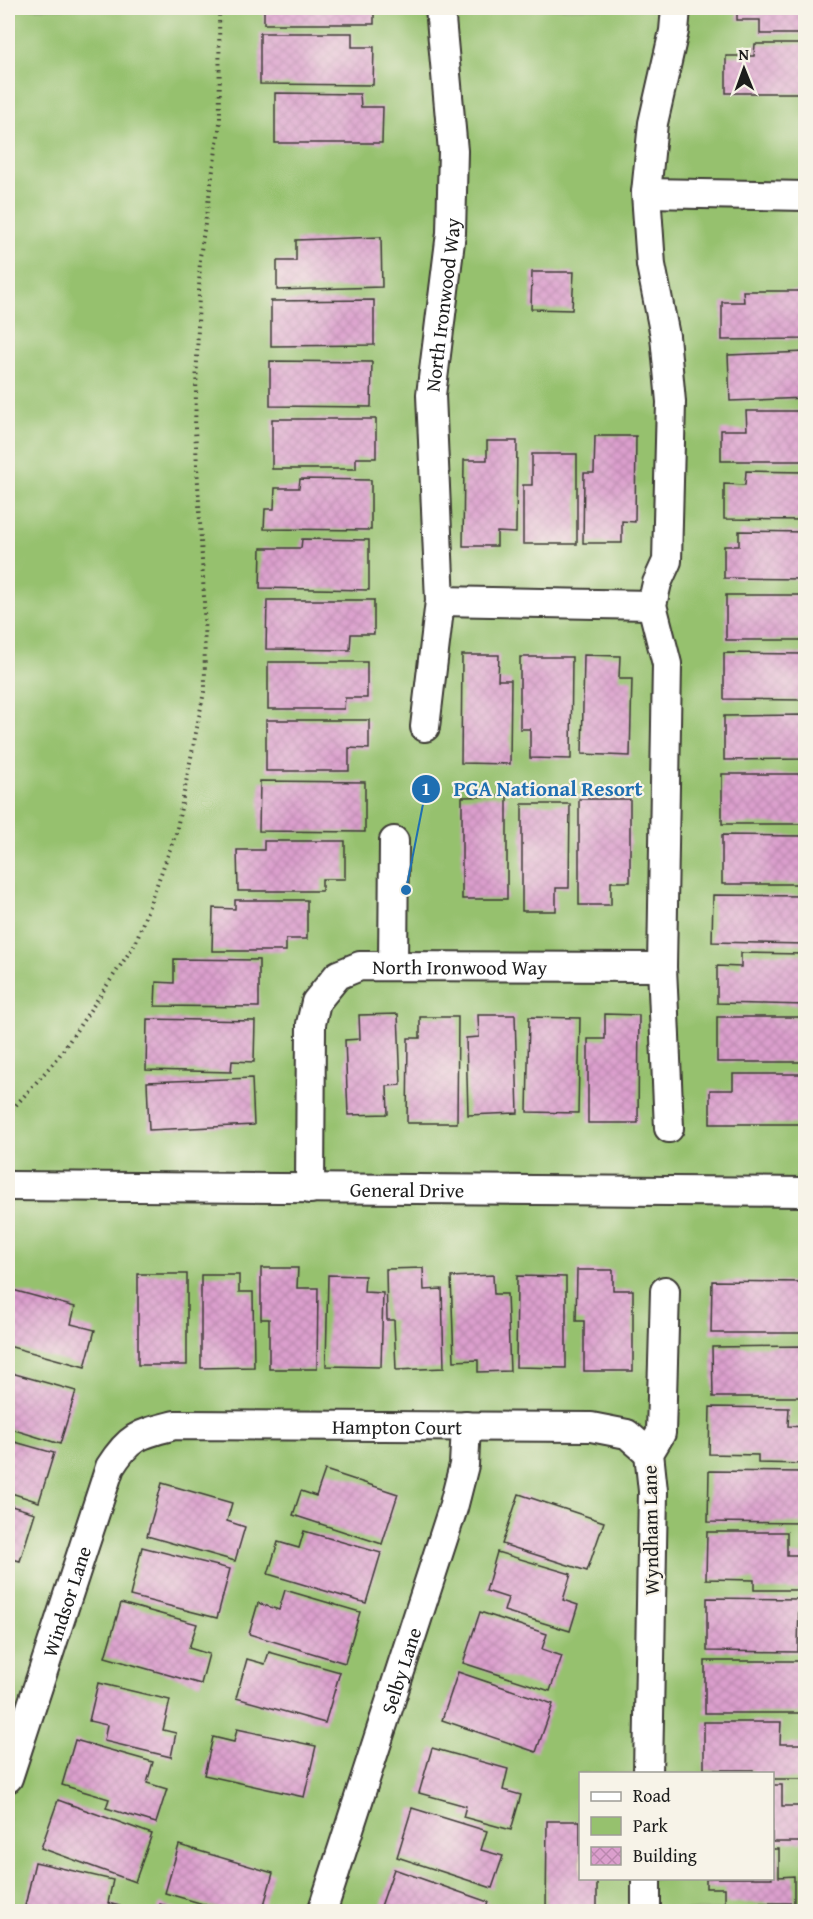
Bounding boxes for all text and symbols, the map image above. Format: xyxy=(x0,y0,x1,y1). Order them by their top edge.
north arrow xyxy=(714,39,774,99)
text: N xyxy=(738,42,750,66)
street label: North Ironwood Way xyxy=(417,217,466,393)
callout: PGA National Resort xyxy=(411,769,654,808)
text: PGA National Resort xyxy=(454,773,642,804)
text: 1 xyxy=(421,775,431,802)
street label: North Ironwood Way xyxy=(372,952,547,981)
street label: General Drive xyxy=(350,1174,464,1204)
street label: Hampton Court xyxy=(332,1411,462,1441)
street label: Wyndham Lane xyxy=(634,1465,666,1595)
street label: Windsor Lane xyxy=(34,1542,98,1661)
street label: Selby Lane xyxy=(373,1623,428,1717)
legend xyxy=(579,1772,774,1880)
text: Road xyxy=(633,1782,671,1809)
text: Park xyxy=(633,1812,669,1839)
text: Building xyxy=(633,1842,697,1869)

